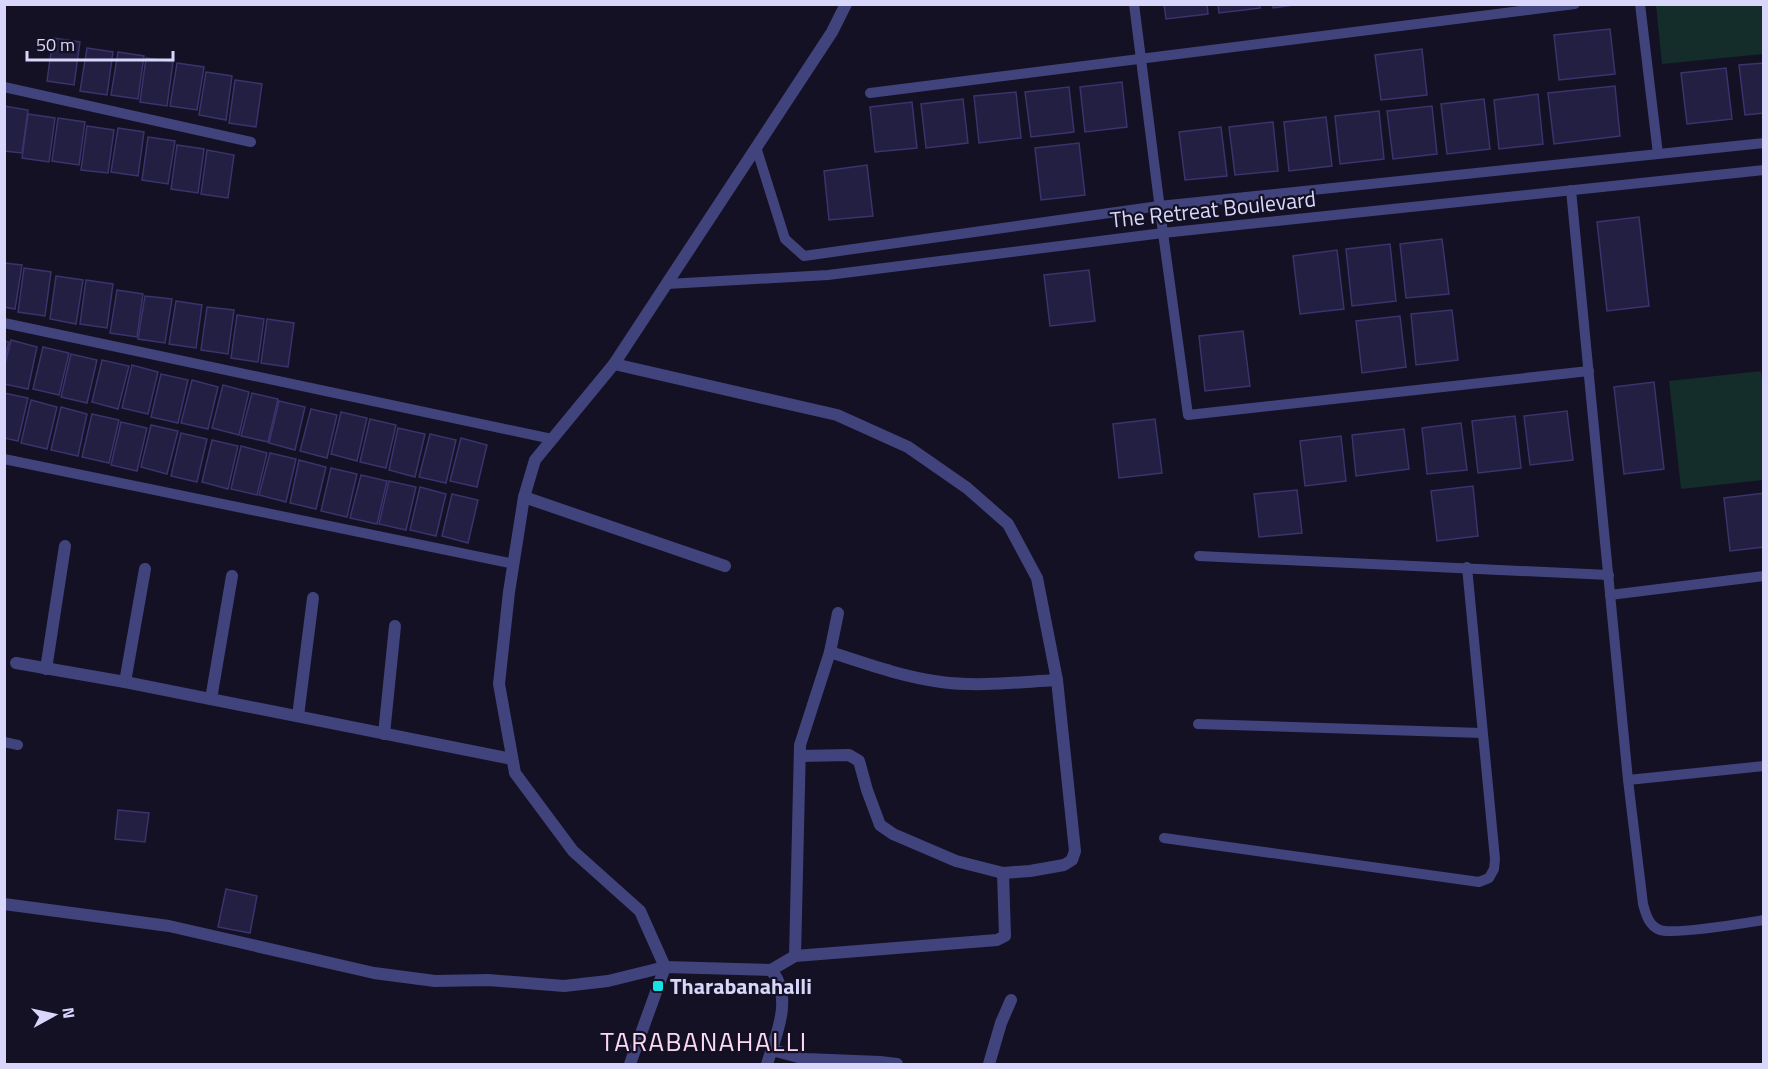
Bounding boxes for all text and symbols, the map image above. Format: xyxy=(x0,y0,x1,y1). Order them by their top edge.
scale bar xyxy=(27,24,172,62)
text: 50 m xyxy=(36,31,75,58)
street label: The Retreat Boulevard xyxy=(1108,181,1318,237)
place label: Tharabanahalli xyxy=(670,969,812,1003)
marker: Tharabanahalli xyxy=(651,979,665,993)
north arrow xyxy=(24,985,84,1045)
text: N xyxy=(56,1006,82,1020)
district label: TARABANAHALLI xyxy=(600,1022,808,1061)

